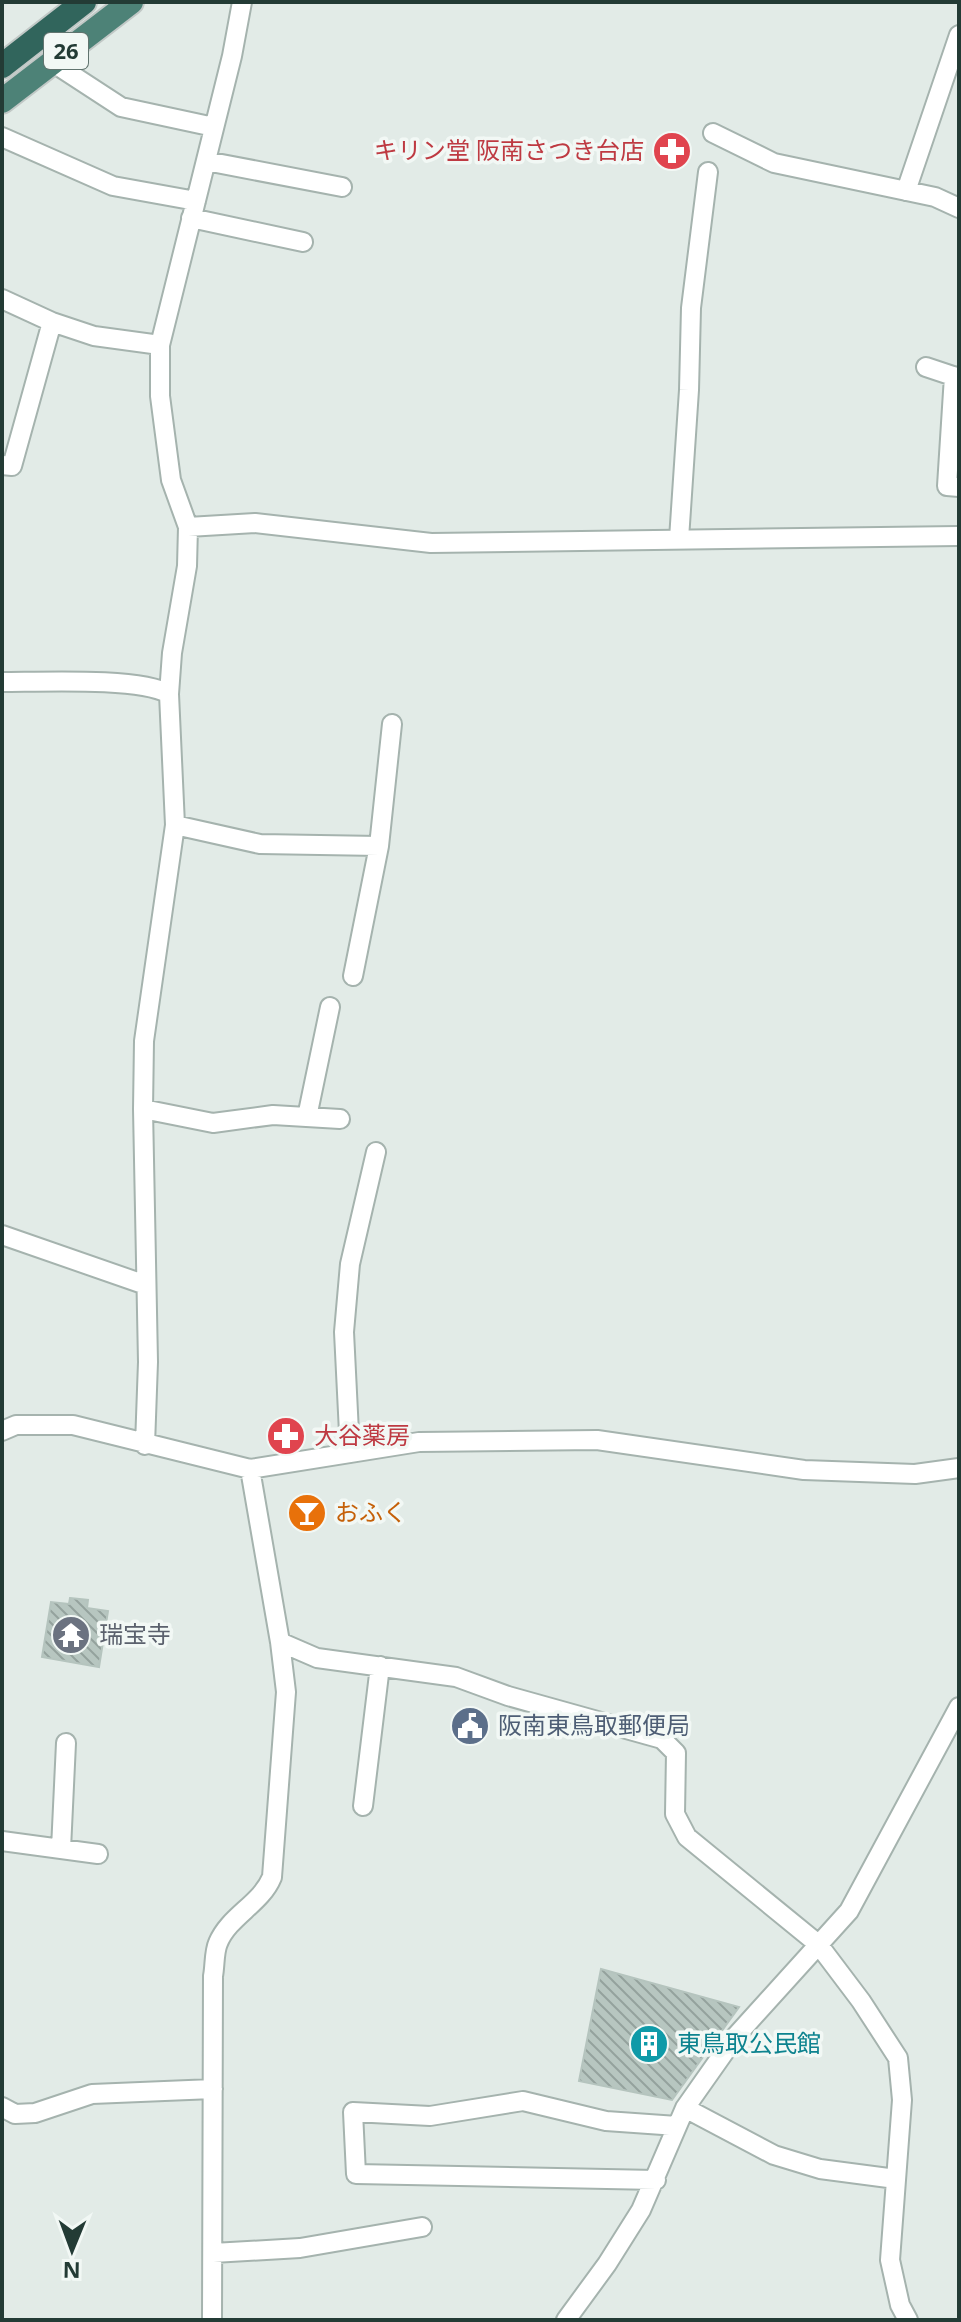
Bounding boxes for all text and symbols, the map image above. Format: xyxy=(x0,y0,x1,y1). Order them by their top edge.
road number: 26 xyxy=(44,33,88,69)
pharmacy icon: キリン堂 阪南さつき台店 xyxy=(651,130,693,172)
place label: キリン堂 阪南さつき台店 xyxy=(374,133,644,166)
pharmacy icon: 大谷薬房 xyxy=(265,1415,307,1457)
place label: 大谷薬房 xyxy=(314,1418,410,1451)
bar icon: おふく xyxy=(286,1492,328,1534)
place label: おふく xyxy=(335,1495,407,1528)
temple icon: 瑞宝寺 xyxy=(50,1614,92,1656)
place label: 瑞宝寺 xyxy=(99,1617,171,1650)
public building icon: 阪南東鳥取郵便局 xyxy=(449,1705,491,1747)
place label: 阪南東鳥取郵便局 xyxy=(498,1708,690,1741)
building icon: 東鳥取公民館 xyxy=(628,2023,670,2065)
place label: 東鳥取公民館 xyxy=(677,2026,821,2059)
north arrow xyxy=(32,2210,112,2290)
text: N xyxy=(62,2256,81,2286)

